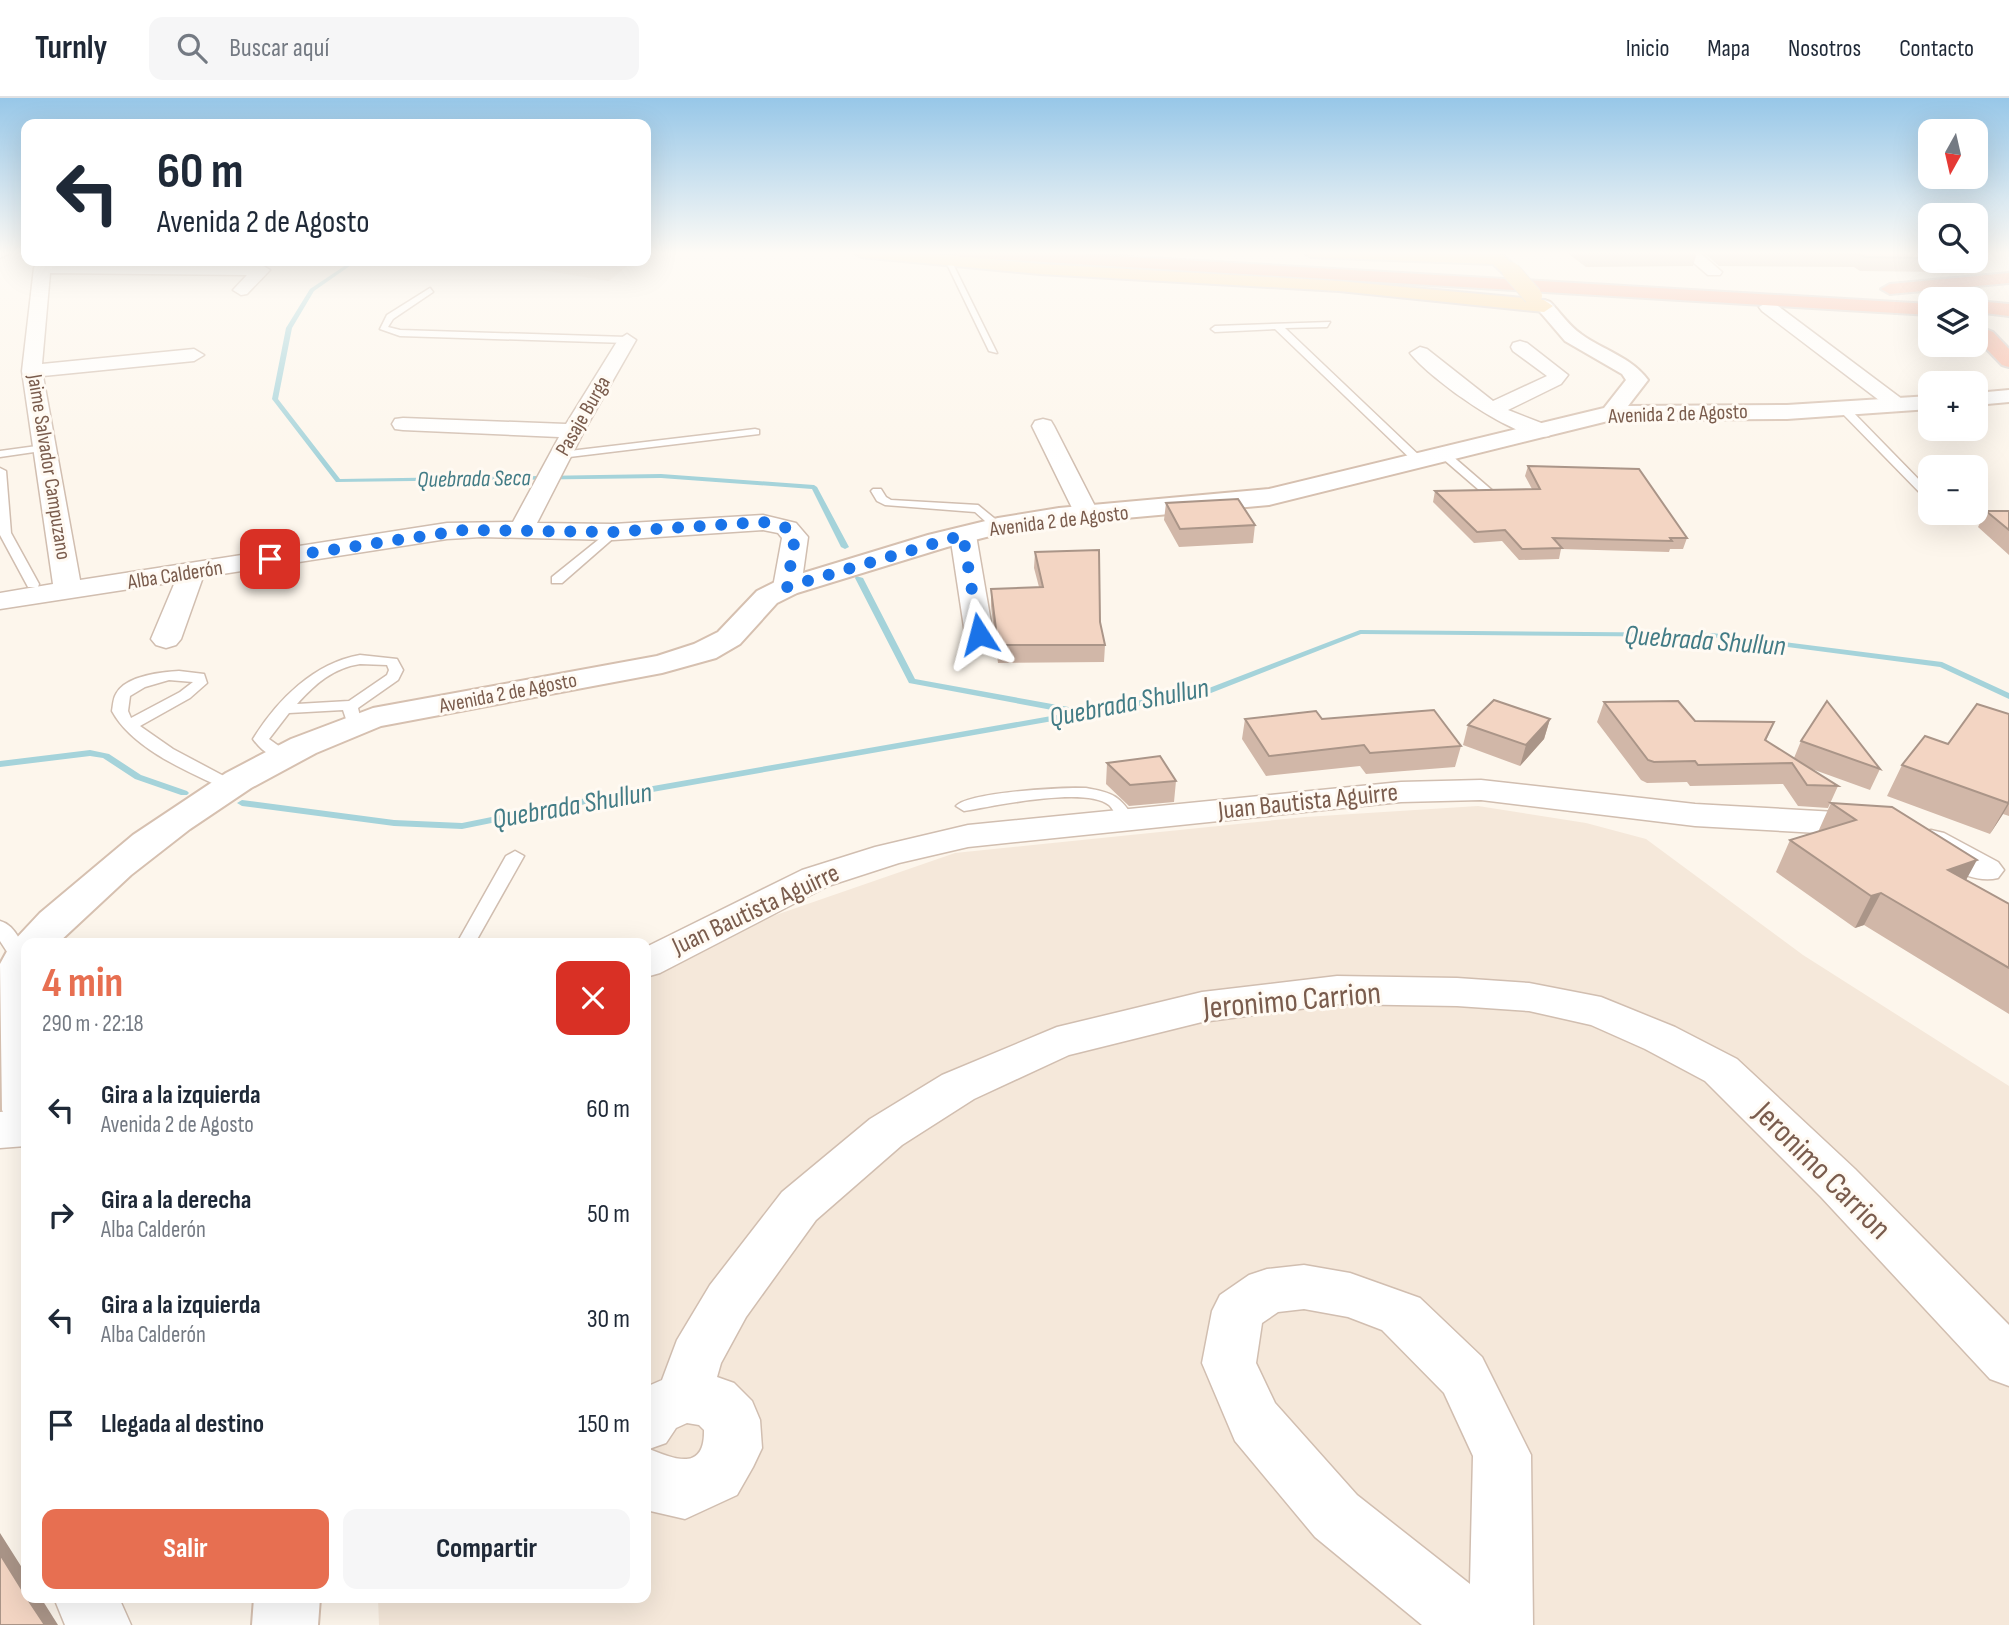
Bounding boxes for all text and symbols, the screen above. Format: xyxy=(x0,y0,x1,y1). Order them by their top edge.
search box xyxy=(149,17,639,80)
text: Turnly xyxy=(35,28,107,68)
icon: search xyxy=(173,29,211,67)
text: Buscar aquí xyxy=(229,33,329,64)
text: Inicio xyxy=(1626,34,1669,63)
text: Mapa xyxy=(1707,34,1750,63)
text: Nosotros xyxy=(1788,34,1861,63)
text: Contacto xyxy=(1899,34,1974,63)
north arrow xyxy=(1918,119,1988,189)
map controls xyxy=(1918,119,1988,525)
text: 60 m xyxy=(157,143,244,202)
icon: left xyxy=(42,147,133,238)
text: Avenida 2 de Agosto xyxy=(157,203,370,242)
button: search xyxy=(1918,203,1988,273)
button: layers xyxy=(1918,287,1988,357)
street label: Jaime Salvador Campuzano xyxy=(22,371,76,562)
button: + xyxy=(1918,371,1988,441)
street label: Pasaje Burga xyxy=(550,372,616,460)
street label: Avenida 2 de Agosto xyxy=(1607,399,1748,429)
button: − xyxy=(1918,455,1988,525)
water label: Quebrada Seca xyxy=(417,464,532,494)
street label: Avenida 2 de Agosto xyxy=(987,500,1130,542)
pin xyxy=(240,529,300,589)
icon: arrive xyxy=(251,540,289,578)
street label: Alba Calderón xyxy=(125,555,224,595)
position arrow xyxy=(942,597,1016,671)
water label: Quebrada Shullun xyxy=(1623,619,1787,663)
street label: Avenida 2 de Agosto xyxy=(436,667,579,719)
water label: Quebrada Shullun xyxy=(1047,671,1212,735)
water label: Quebrada Shullun xyxy=(490,776,655,836)
street label: Juan Bautista Aguirre xyxy=(1216,777,1399,827)
street label: Juan Bautista Aguirre xyxy=(667,858,844,963)
text: 4 min xyxy=(42,958,123,1009)
button: close xyxy=(556,961,630,1035)
street label: Jeronimo Carrion xyxy=(1200,974,1383,1028)
text: 290 m · 22:18 xyxy=(42,1010,144,1038)
text: Gira a la izquierda xyxy=(101,1080,261,1111)
icon: left xyxy=(42,1091,80,1129)
street label: Jeronimo Carrion xyxy=(1744,1093,1899,1248)
text: 60 m xyxy=(586,1094,630,1125)
text: Avenida 2 de Agosto xyxy=(101,1111,254,1139)
text: Gira a la derecha xyxy=(101,1185,251,1216)
icon: right xyxy=(42,1196,80,1234)
text: 50 m xyxy=(587,1199,630,1230)
text: Alba Calderón xyxy=(101,1216,206,1244)
text: Gira a la izquierda xyxy=(101,1290,261,1321)
icon: left xyxy=(42,1301,80,1339)
text: 30 m xyxy=(587,1304,630,1335)
text: Alba Calderón xyxy=(101,1321,206,1349)
icon: arrive xyxy=(42,1406,80,1444)
text: Llegada al destino xyxy=(101,1409,264,1440)
text: 150 m xyxy=(578,1409,630,1440)
button: Salir xyxy=(42,1509,329,1589)
button: Compartir xyxy=(343,1509,630,1589)

